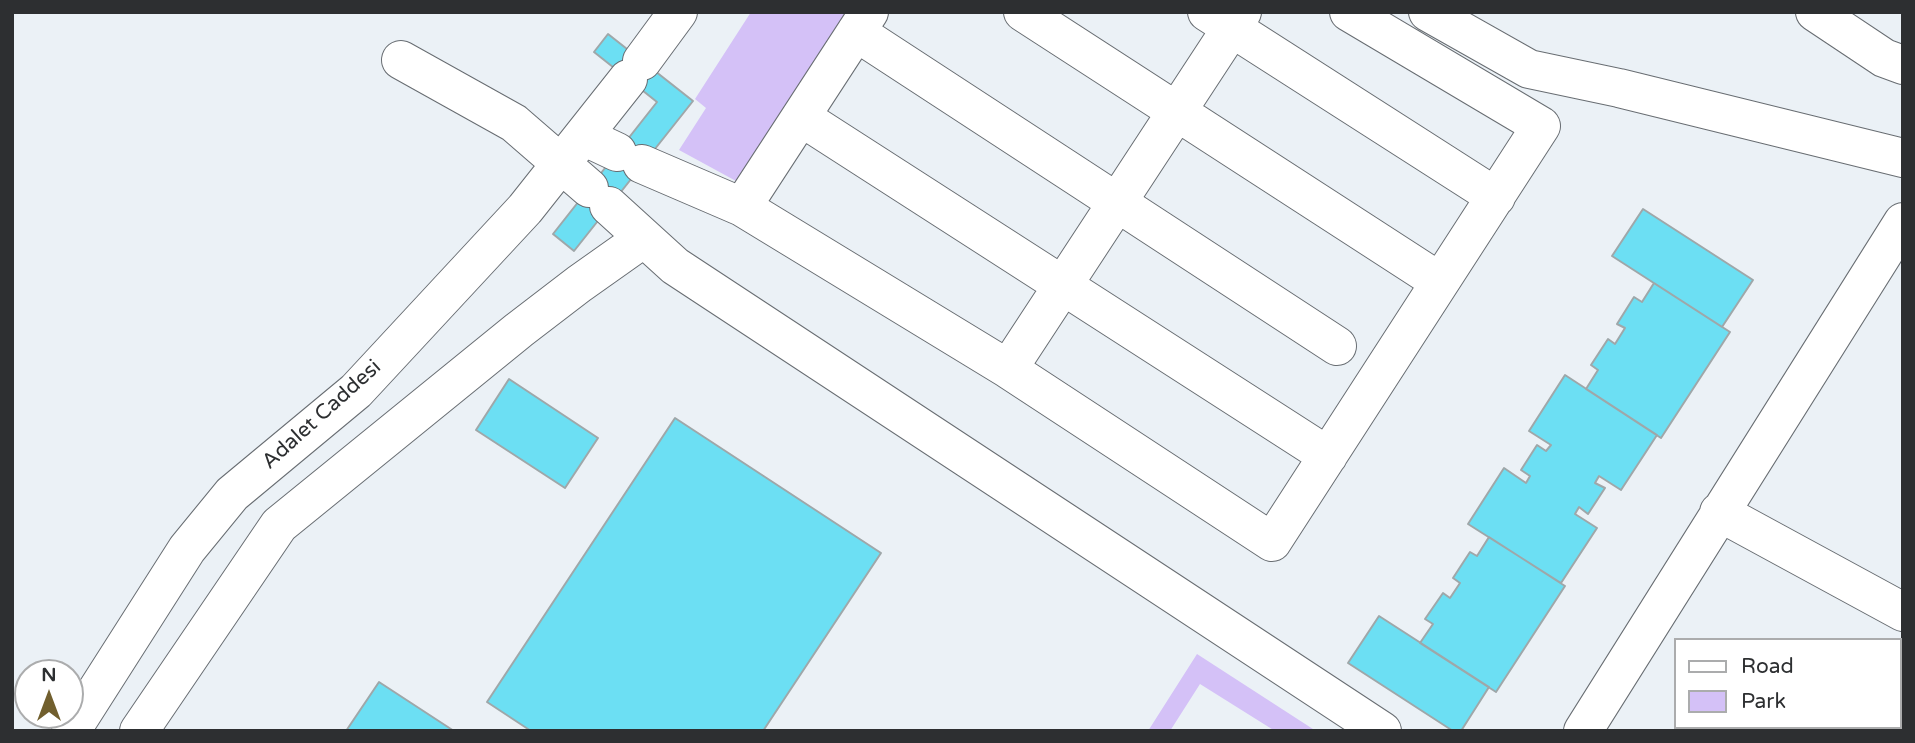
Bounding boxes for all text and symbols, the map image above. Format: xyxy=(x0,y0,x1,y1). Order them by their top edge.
street label: Adalet Caddesi xyxy=(257,355,387,475)
legend xyxy=(1674,638,1901,729)
text: Road xyxy=(1741,654,1794,679)
north arrow xyxy=(14,659,84,729)
text: N xyxy=(41,664,57,686)
text: Park xyxy=(1741,689,1786,714)

